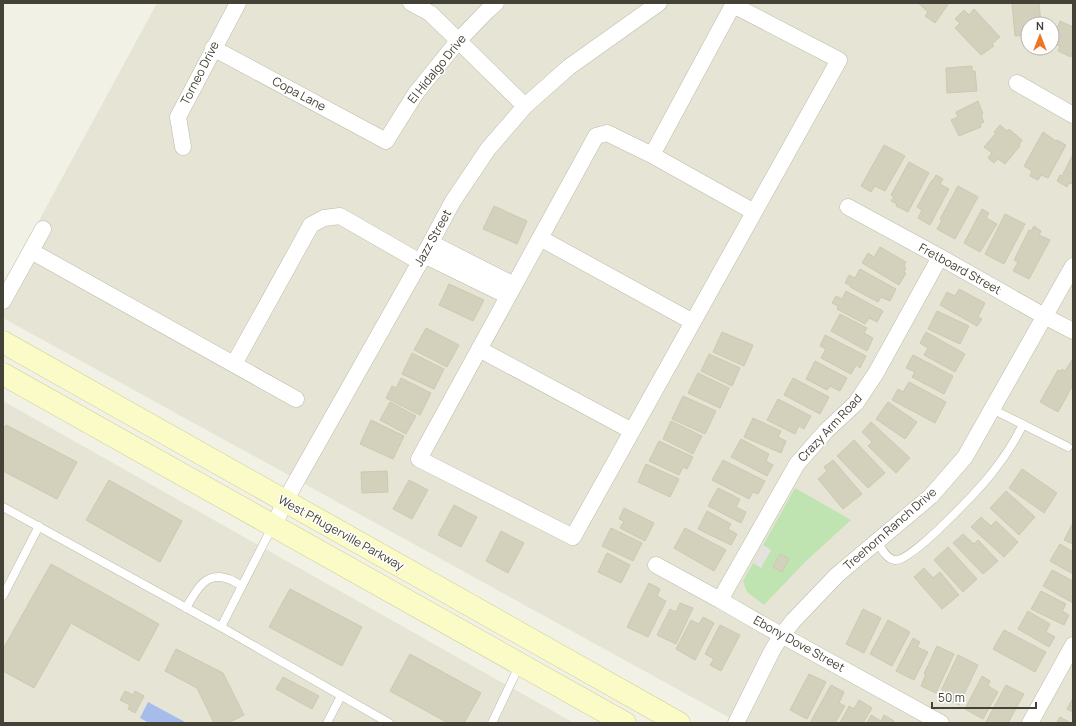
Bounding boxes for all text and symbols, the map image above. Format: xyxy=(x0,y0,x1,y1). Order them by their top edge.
north arrow xyxy=(1020,16,1060,56)
text: N xyxy=(1036,18,1044,33)
street label: El Hidalgo Drive xyxy=(403,31,470,107)
street label: Torneo Drive xyxy=(176,38,223,107)
street label: Copa Lane xyxy=(269,72,329,115)
street label: Jazz Street xyxy=(410,206,455,269)
street label: Fretboard Street xyxy=(916,239,1005,298)
street label: Crazy Arm Road xyxy=(794,390,866,465)
street label: Treehorn Ranch Drive xyxy=(839,483,940,574)
street label: West Pflugerville Parkway xyxy=(275,491,408,575)
street label: Ebony Dove Street xyxy=(750,611,848,676)
scale bar xyxy=(932,684,1036,710)
text: 50 m xyxy=(938,689,965,706)

